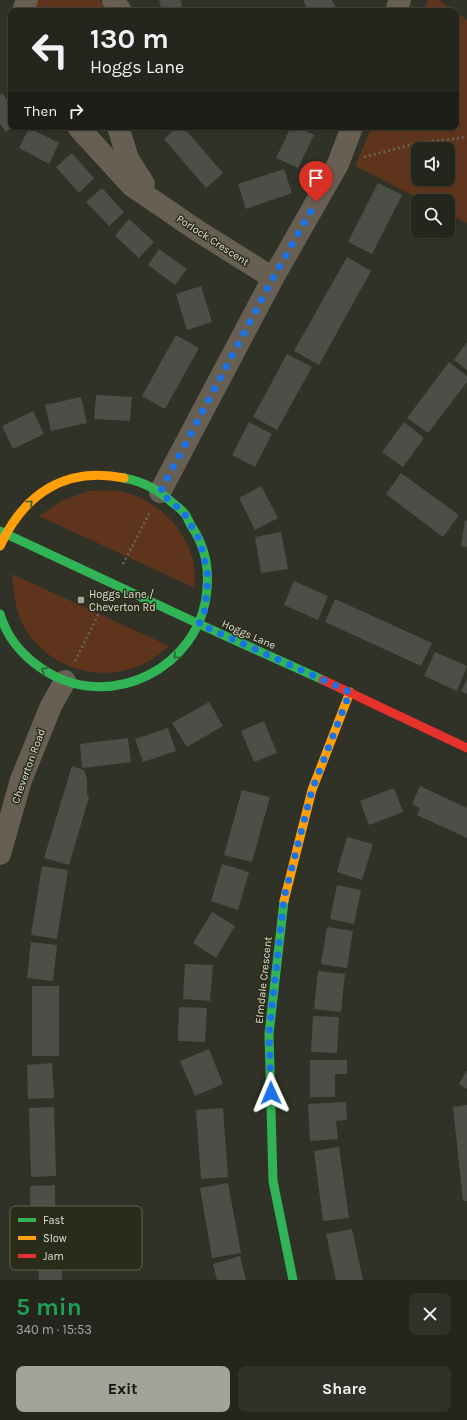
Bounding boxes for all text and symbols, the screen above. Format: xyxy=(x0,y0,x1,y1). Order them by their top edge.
text: 130 m xyxy=(90,22,169,55)
icon: left xyxy=(24,24,76,76)
text: Hoggs Lane xyxy=(90,56,184,78)
icon: right xyxy=(65,100,87,122)
text: Then xyxy=(24,102,57,120)
map controls xyxy=(411,142,455,238)
button: sound xyxy=(411,142,455,186)
pin xyxy=(299,161,333,202)
icon: arrive xyxy=(305,167,327,189)
button: search xyxy=(411,194,455,238)
street label: Porlock Crescent xyxy=(174,212,251,269)
one-way arrow xyxy=(25,501,32,508)
place label: Hoggs Lane / Cheverton Rd xyxy=(89,588,156,614)
marker: Hoggs Lane / Cheverton Rd xyxy=(76,595,86,605)
street label: Hoggs Lane xyxy=(220,617,278,652)
one-way arrow xyxy=(173,651,181,659)
one-way arrow xyxy=(41,668,48,675)
street label: Cheverton Road xyxy=(9,727,48,805)
street label: Elmdale Crescent xyxy=(252,936,275,1024)
position arrow xyxy=(250,1072,292,1114)
legend xyxy=(10,1206,142,1270)
text: Fast xyxy=(43,1214,64,1227)
text: Slow xyxy=(43,1232,67,1245)
text: Jam xyxy=(43,1250,64,1263)
text: 5 min xyxy=(16,1293,82,1321)
button: close xyxy=(409,1293,451,1335)
text: 340 m · 15:53 xyxy=(16,1322,92,1337)
button: Exit xyxy=(16,1366,230,1412)
button: Share xyxy=(238,1366,451,1412)

